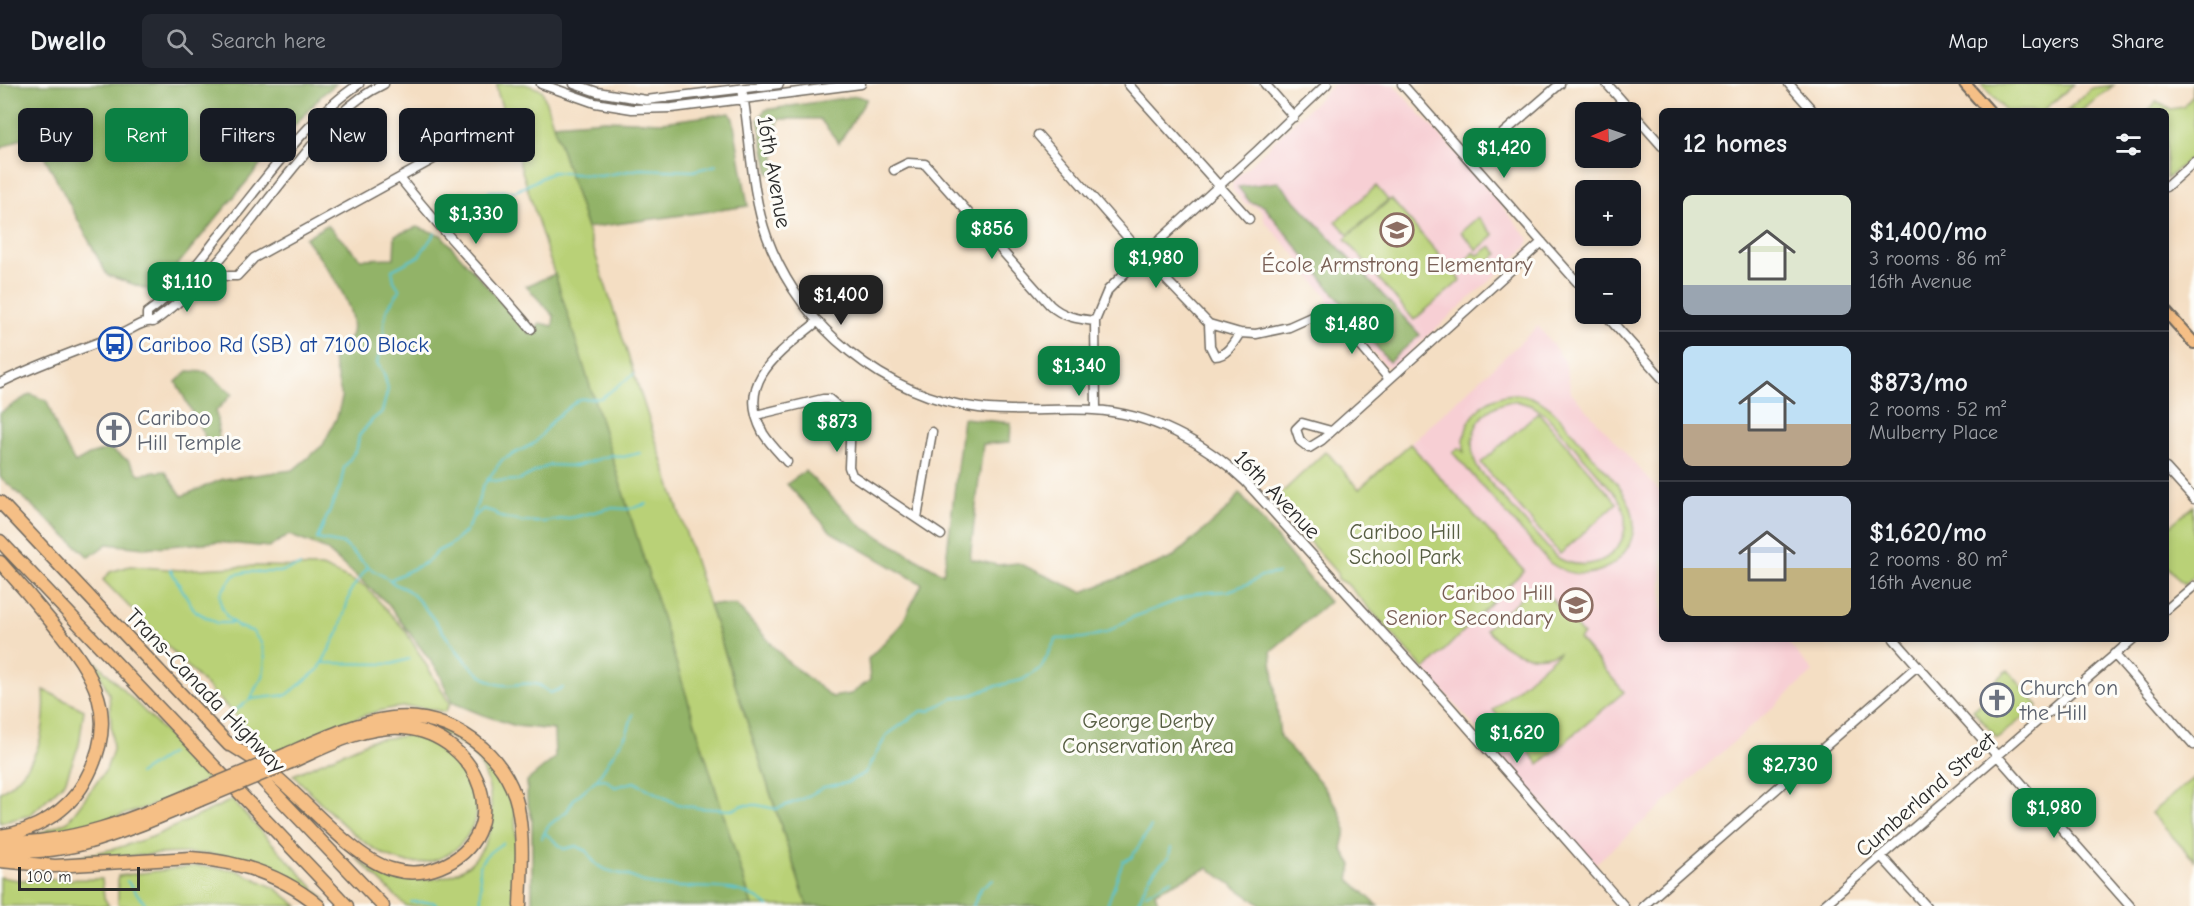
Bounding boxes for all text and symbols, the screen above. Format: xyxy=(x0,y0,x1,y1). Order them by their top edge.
search box xyxy=(142,14,562,68)
text: Dwello xyxy=(30,25,106,57)
icon: search xyxy=(163,25,196,58)
text: Search here xyxy=(211,28,326,54)
text: Map xyxy=(1949,29,1988,53)
text: Layers xyxy=(2021,29,2079,53)
text: Share xyxy=(2112,29,2164,53)
north arrow xyxy=(1575,102,1641,168)
map controls xyxy=(1575,102,1641,324)
chip: Buy xyxy=(18,108,93,162)
chip: Rent xyxy=(105,108,188,162)
chip: Filters xyxy=(200,108,296,162)
chip: New xyxy=(308,108,387,162)
chip: Apartment xyxy=(399,108,535,162)
street label: 16th Avenue xyxy=(751,114,797,230)
pin: $1,420 xyxy=(1455,128,1553,179)
icon: filters xyxy=(2112,128,2145,161)
text: 12 homes xyxy=(1683,129,1787,159)
text: $1,420 xyxy=(1477,136,1531,159)
button: + xyxy=(1575,180,1641,246)
pin: $1,330 xyxy=(427,194,525,245)
text: $1,330 xyxy=(449,202,503,225)
pin: $856 xyxy=(956,209,1028,260)
school or university icon: École Armstrong Elementary xyxy=(1379,212,1415,248)
text: $856 xyxy=(970,217,1014,240)
text: $1,400/mo xyxy=(1869,217,1987,247)
icon: home xyxy=(1731,219,1803,291)
pin: $1,980 xyxy=(1107,238,1205,289)
text: $1,980 xyxy=(1128,246,1184,269)
text: 3 rooms · 86 m² xyxy=(1869,247,2006,270)
place label: École Armstrong Elementary xyxy=(1261,252,1533,278)
button: − xyxy=(1575,258,1641,324)
pin: $1,110 xyxy=(138,262,236,313)
text: $1,110 xyxy=(162,270,212,293)
text: 16th Avenue xyxy=(1869,270,1972,293)
pin: $1,400 xyxy=(792,275,890,326)
text: $1,400 xyxy=(813,283,869,306)
pin: $1,480 xyxy=(1303,304,1401,355)
text: $1,480 xyxy=(1325,312,1379,335)
bus stop icon: Cariboo Rd (SB) at 7100 Block xyxy=(97,326,133,362)
place label: Cariboo Rd (SB) at 7100 Block xyxy=(138,332,429,358)
pin: $1,340 xyxy=(1030,346,1128,397)
text: $1,340 xyxy=(1052,354,1106,377)
text: $873/mo xyxy=(1869,368,1968,398)
icon: home xyxy=(1731,370,1803,442)
text: 2 rooms · 52 m² xyxy=(1869,398,2006,421)
pin: $873 xyxy=(801,402,873,453)
place label: Cariboo Hill Temple xyxy=(137,405,241,456)
text: $873 xyxy=(816,410,858,433)
church icon: Cariboo Hill Temple xyxy=(96,412,132,448)
text: Mulberry Place xyxy=(1869,421,1998,444)
street label: 16th Avenue xyxy=(1229,445,1326,544)
text: $1,620/mo xyxy=(1869,518,1987,548)
park label: Cariboo Hill School Park xyxy=(1349,519,1461,570)
icon: home xyxy=(1731,520,1803,592)
text: 2 rooms · 80 m² xyxy=(1869,548,2007,571)
text: 16th Avenue xyxy=(1869,571,1972,594)
place label: Cariboo Hill Senior Secondary xyxy=(1386,580,1553,631)
school or university icon: Cariboo Hill Senior Secondary xyxy=(1558,587,1594,623)
street label: Trans-Canada Highway xyxy=(120,603,291,778)
place label: Church on the Hill xyxy=(2019,675,2118,726)
church icon: Church on the Hill xyxy=(1979,682,2015,718)
park label: George Derby Conservation Area xyxy=(1062,708,1234,759)
pin: $1,620 xyxy=(1468,713,1566,764)
text: $1,620 xyxy=(1489,721,1545,744)
street label: Cumberland Street xyxy=(1850,726,2001,863)
pin: $2,730 xyxy=(1741,745,1839,796)
text: $2,730 xyxy=(1762,753,1818,776)
pin: $1,980 xyxy=(2005,788,2103,839)
text: $1,980 xyxy=(2026,796,2082,819)
scale bar xyxy=(18,864,140,892)
text: 100 m xyxy=(27,868,71,886)

